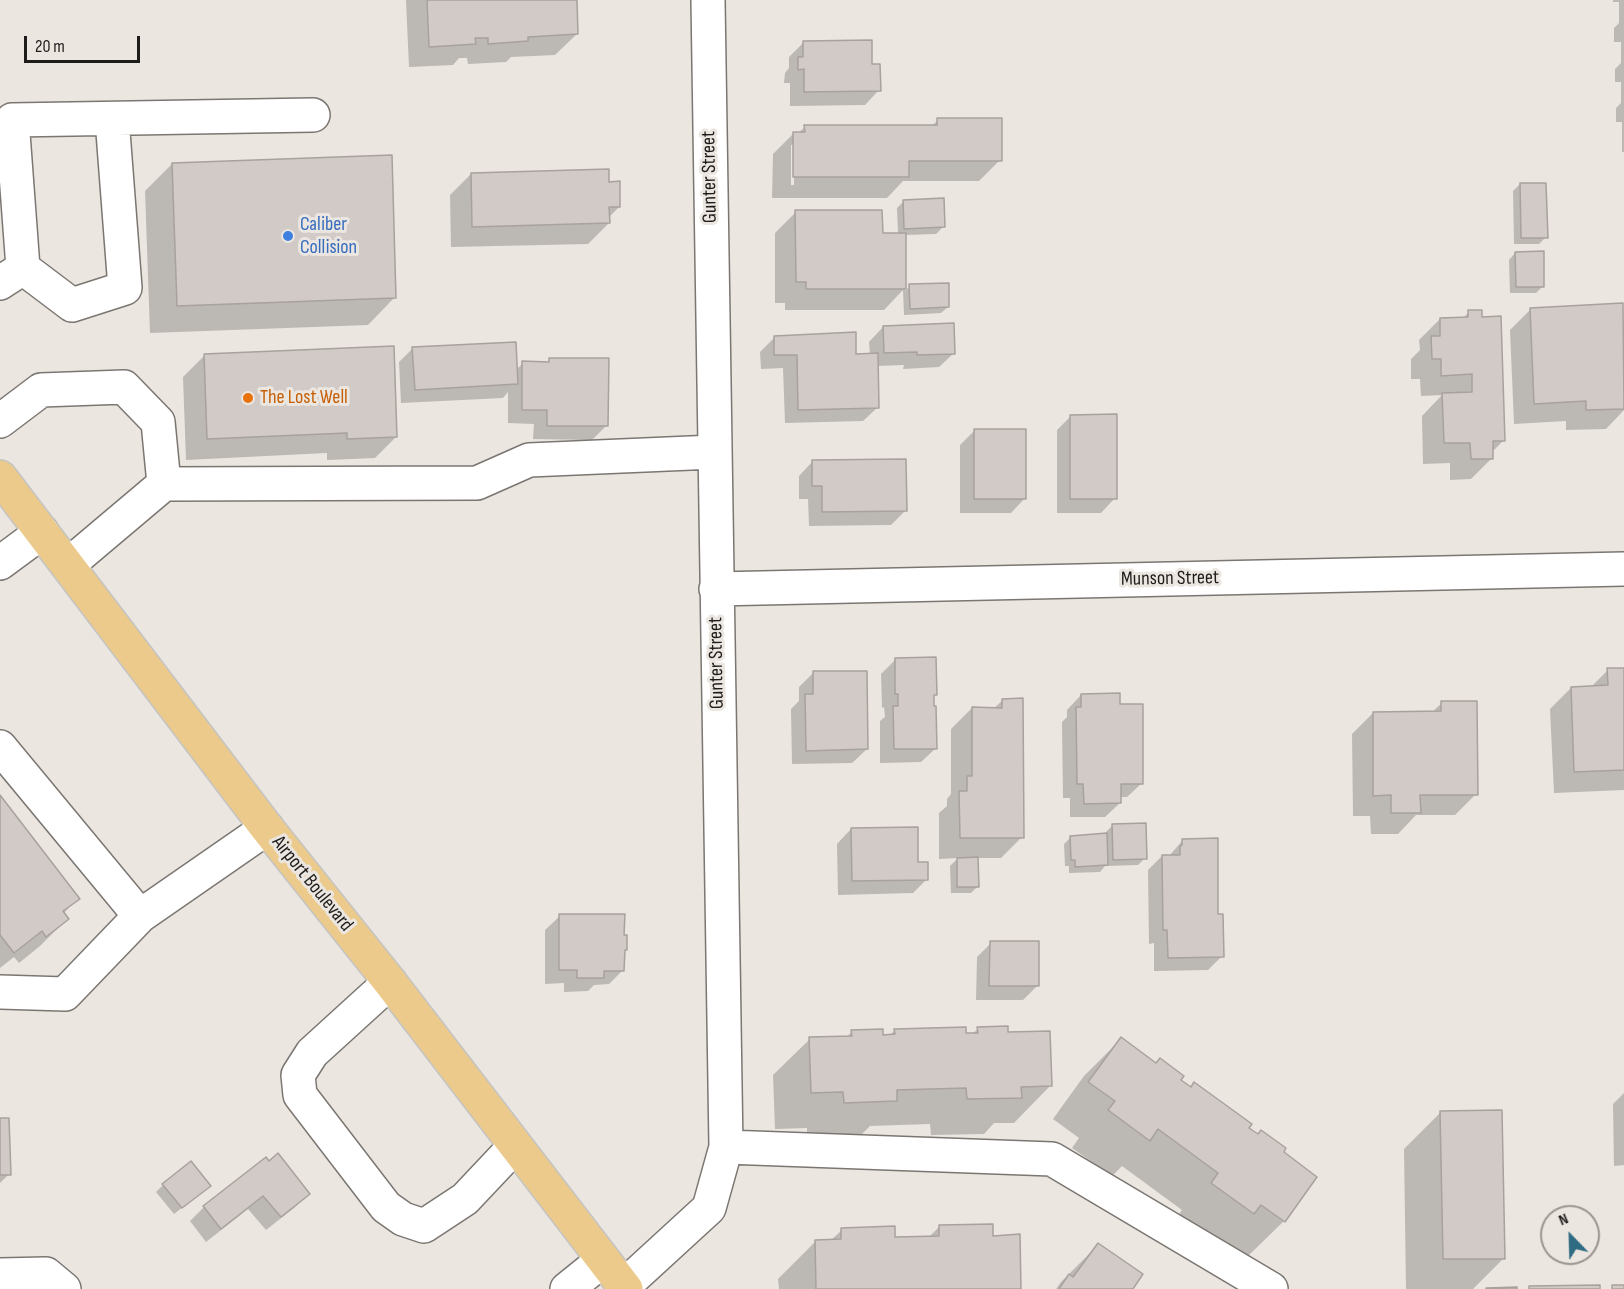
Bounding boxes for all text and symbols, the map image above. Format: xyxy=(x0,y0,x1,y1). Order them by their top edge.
scale bar xyxy=(27,24,142,62)
text: 20 m xyxy=(35,36,65,57)
street label: Gunter Street xyxy=(697,131,723,223)
place label: Caliber Collision xyxy=(300,213,357,260)
marker: Caliber Collision xyxy=(281,229,295,243)
place label: The Lost Well xyxy=(260,386,348,410)
marker: The Lost Well xyxy=(241,391,255,405)
street label: Munson Street xyxy=(1121,566,1219,592)
street label: Gunter Street xyxy=(704,617,730,709)
street label: Airport Boulevard xyxy=(266,831,358,937)
north arrow xyxy=(1540,1205,1600,1265)
text: N xyxy=(1556,1209,1571,1230)

